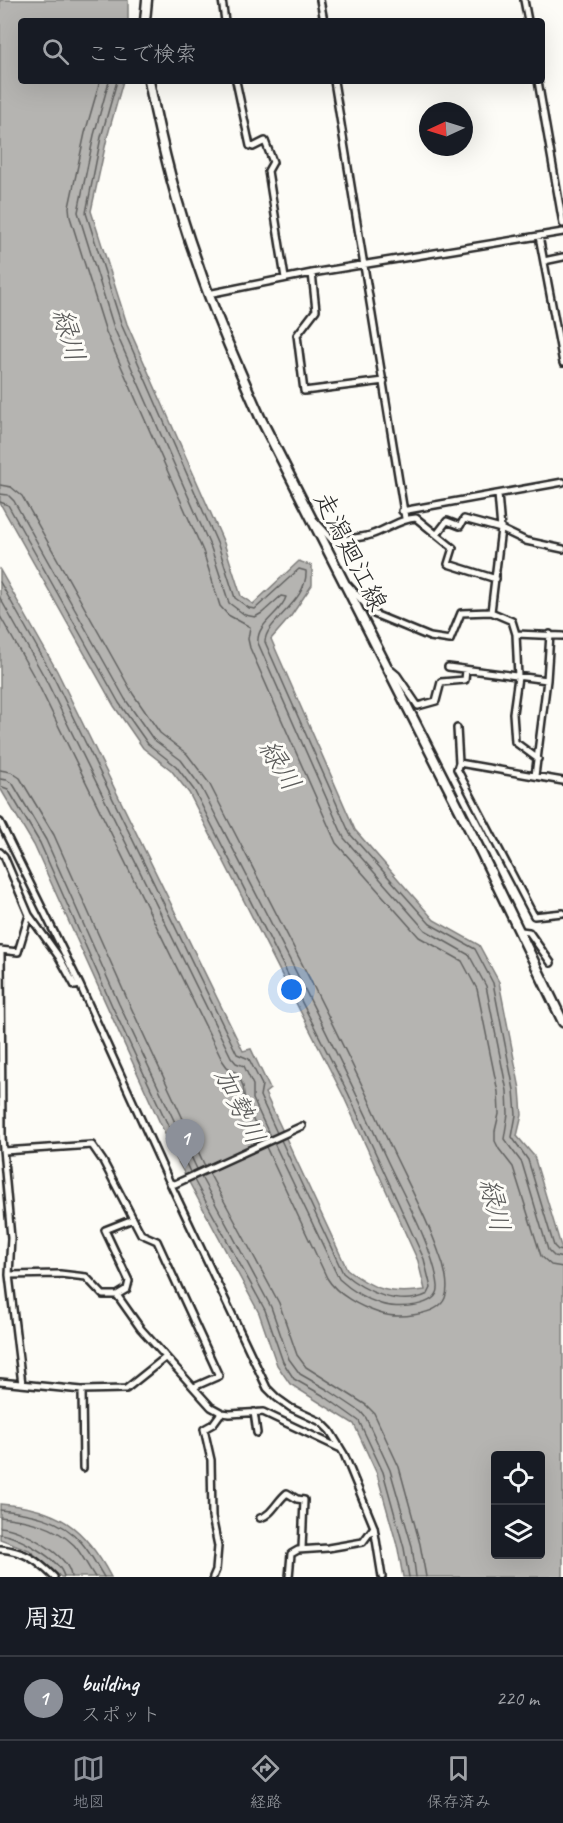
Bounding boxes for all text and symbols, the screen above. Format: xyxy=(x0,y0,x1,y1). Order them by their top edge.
search box xyxy=(18,18,545,84)
icon: search xyxy=(39,35,72,68)
text: ここで検索 xyxy=(87,40,197,68)
north arrow xyxy=(419,102,473,156)
water label: 緑川 xyxy=(45,304,93,366)
street label: 走潟廻江線 xyxy=(306,486,395,617)
water label: 緑川 xyxy=(252,733,308,797)
your location xyxy=(277,975,306,1004)
water label: 加勢川 xyxy=(207,1062,273,1150)
pin: 1 xyxy=(166,1120,204,1169)
water label: 緑川 xyxy=(472,1175,518,1235)
map controls xyxy=(491,1451,545,1559)
button: locate xyxy=(491,1451,545,1505)
button: layers xyxy=(491,1505,545,1559)
text: 周辺 xyxy=(24,1602,76,1635)
text: building xyxy=(81,1670,138,1698)
text: 1 xyxy=(39,1686,48,1711)
text: 220 m xyxy=(496,1686,539,1711)
text: スポット xyxy=(81,1702,161,1727)
tab: 地図 xyxy=(72,1752,105,1812)
tab: 経路 xyxy=(249,1752,282,1812)
tab: 保存済み xyxy=(427,1752,491,1812)

